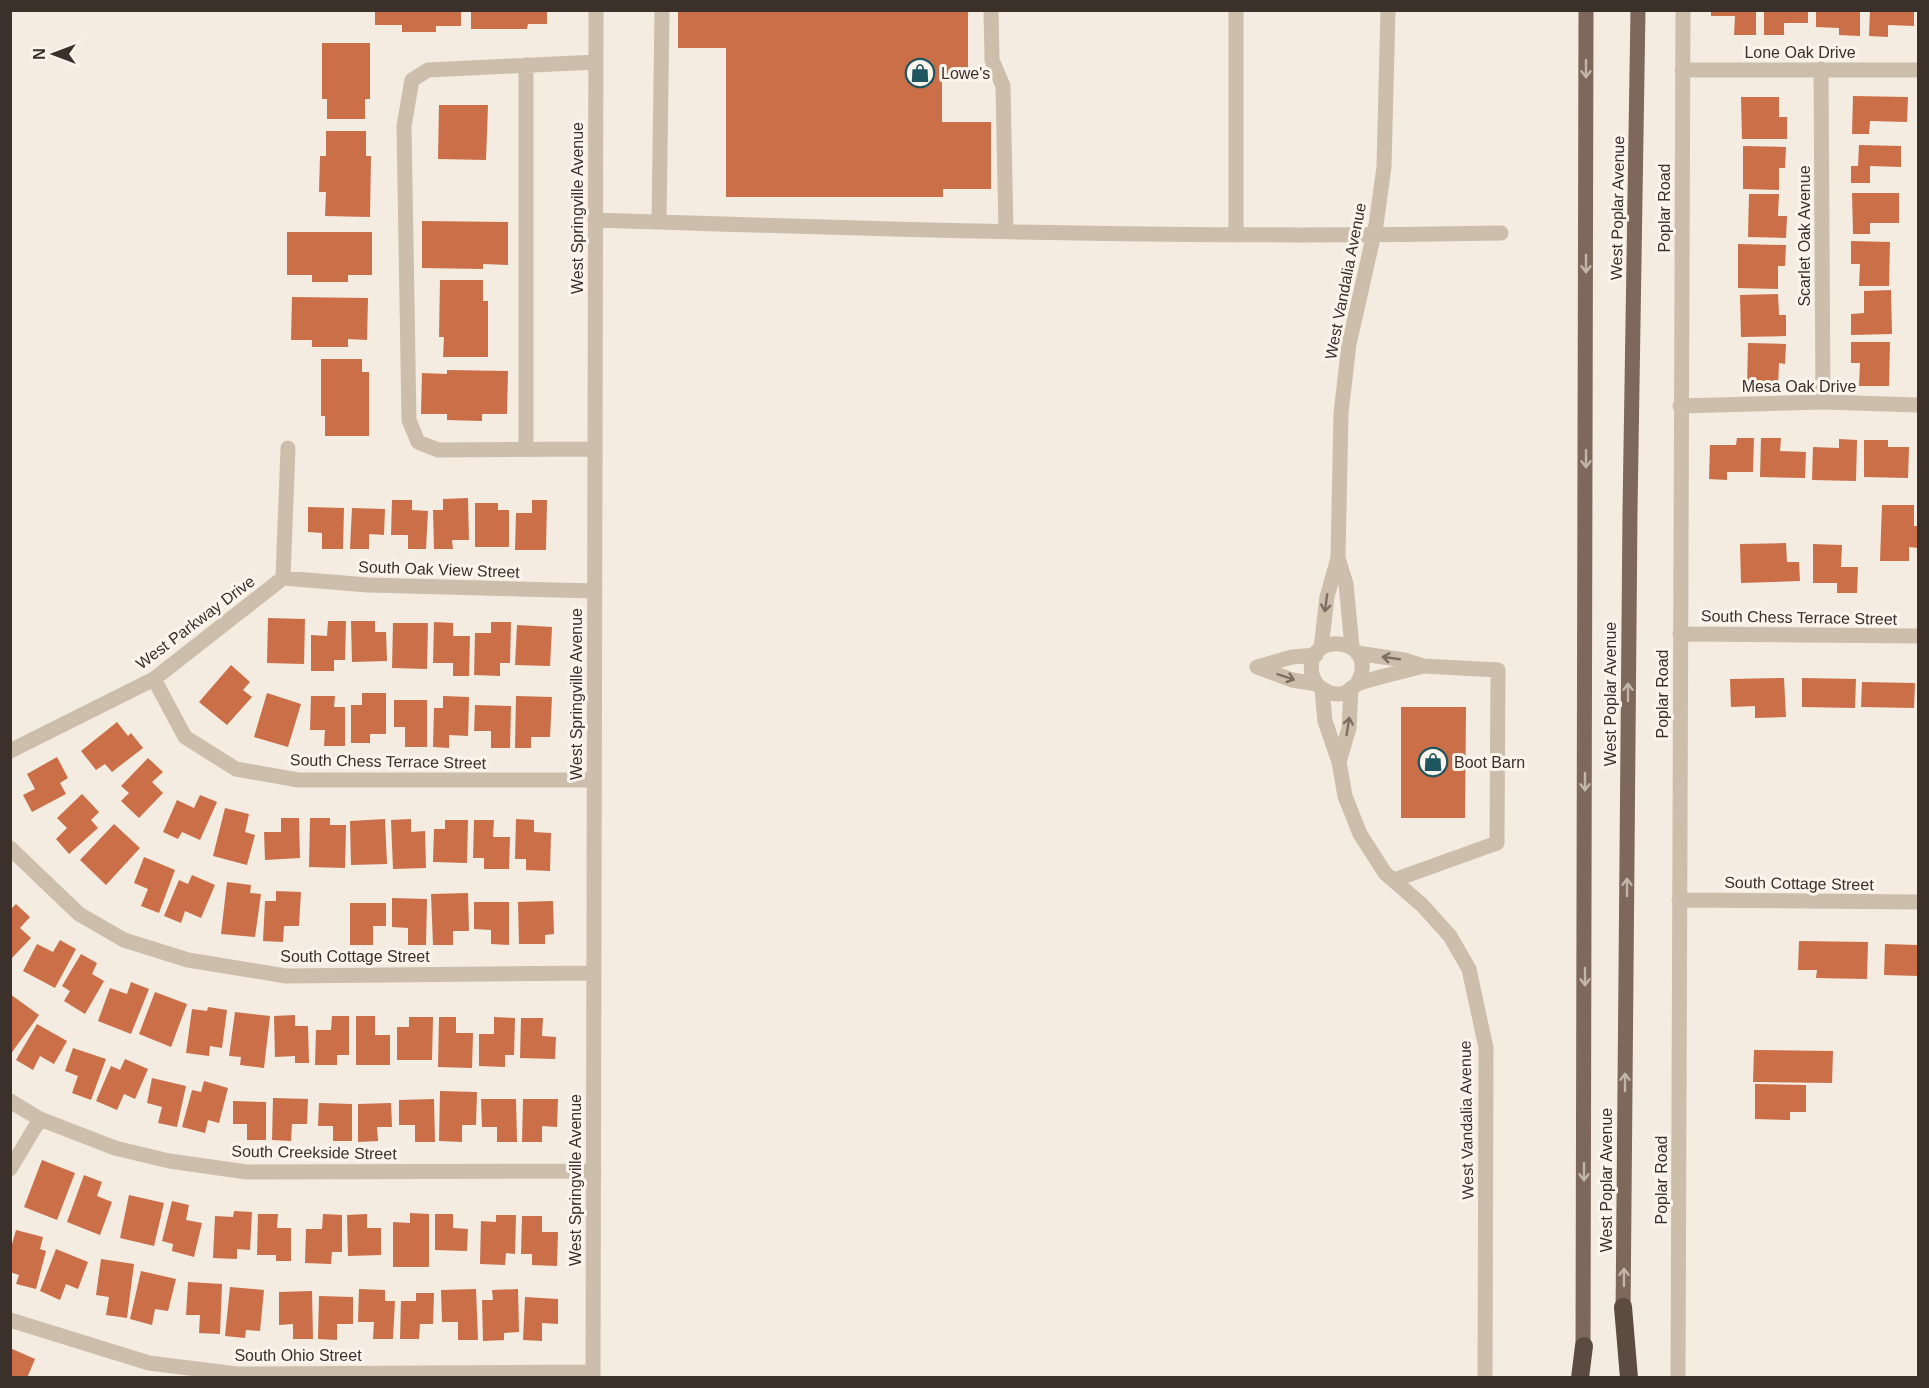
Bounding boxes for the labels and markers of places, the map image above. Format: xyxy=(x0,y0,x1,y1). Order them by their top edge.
shop icon: Lowe's xyxy=(904,57,936,89)
place label: Lowe's xyxy=(941,65,990,82)
shop icon: Boot Barn xyxy=(1417,746,1449,778)
place label: Boot Barn xyxy=(1454,754,1525,771)

